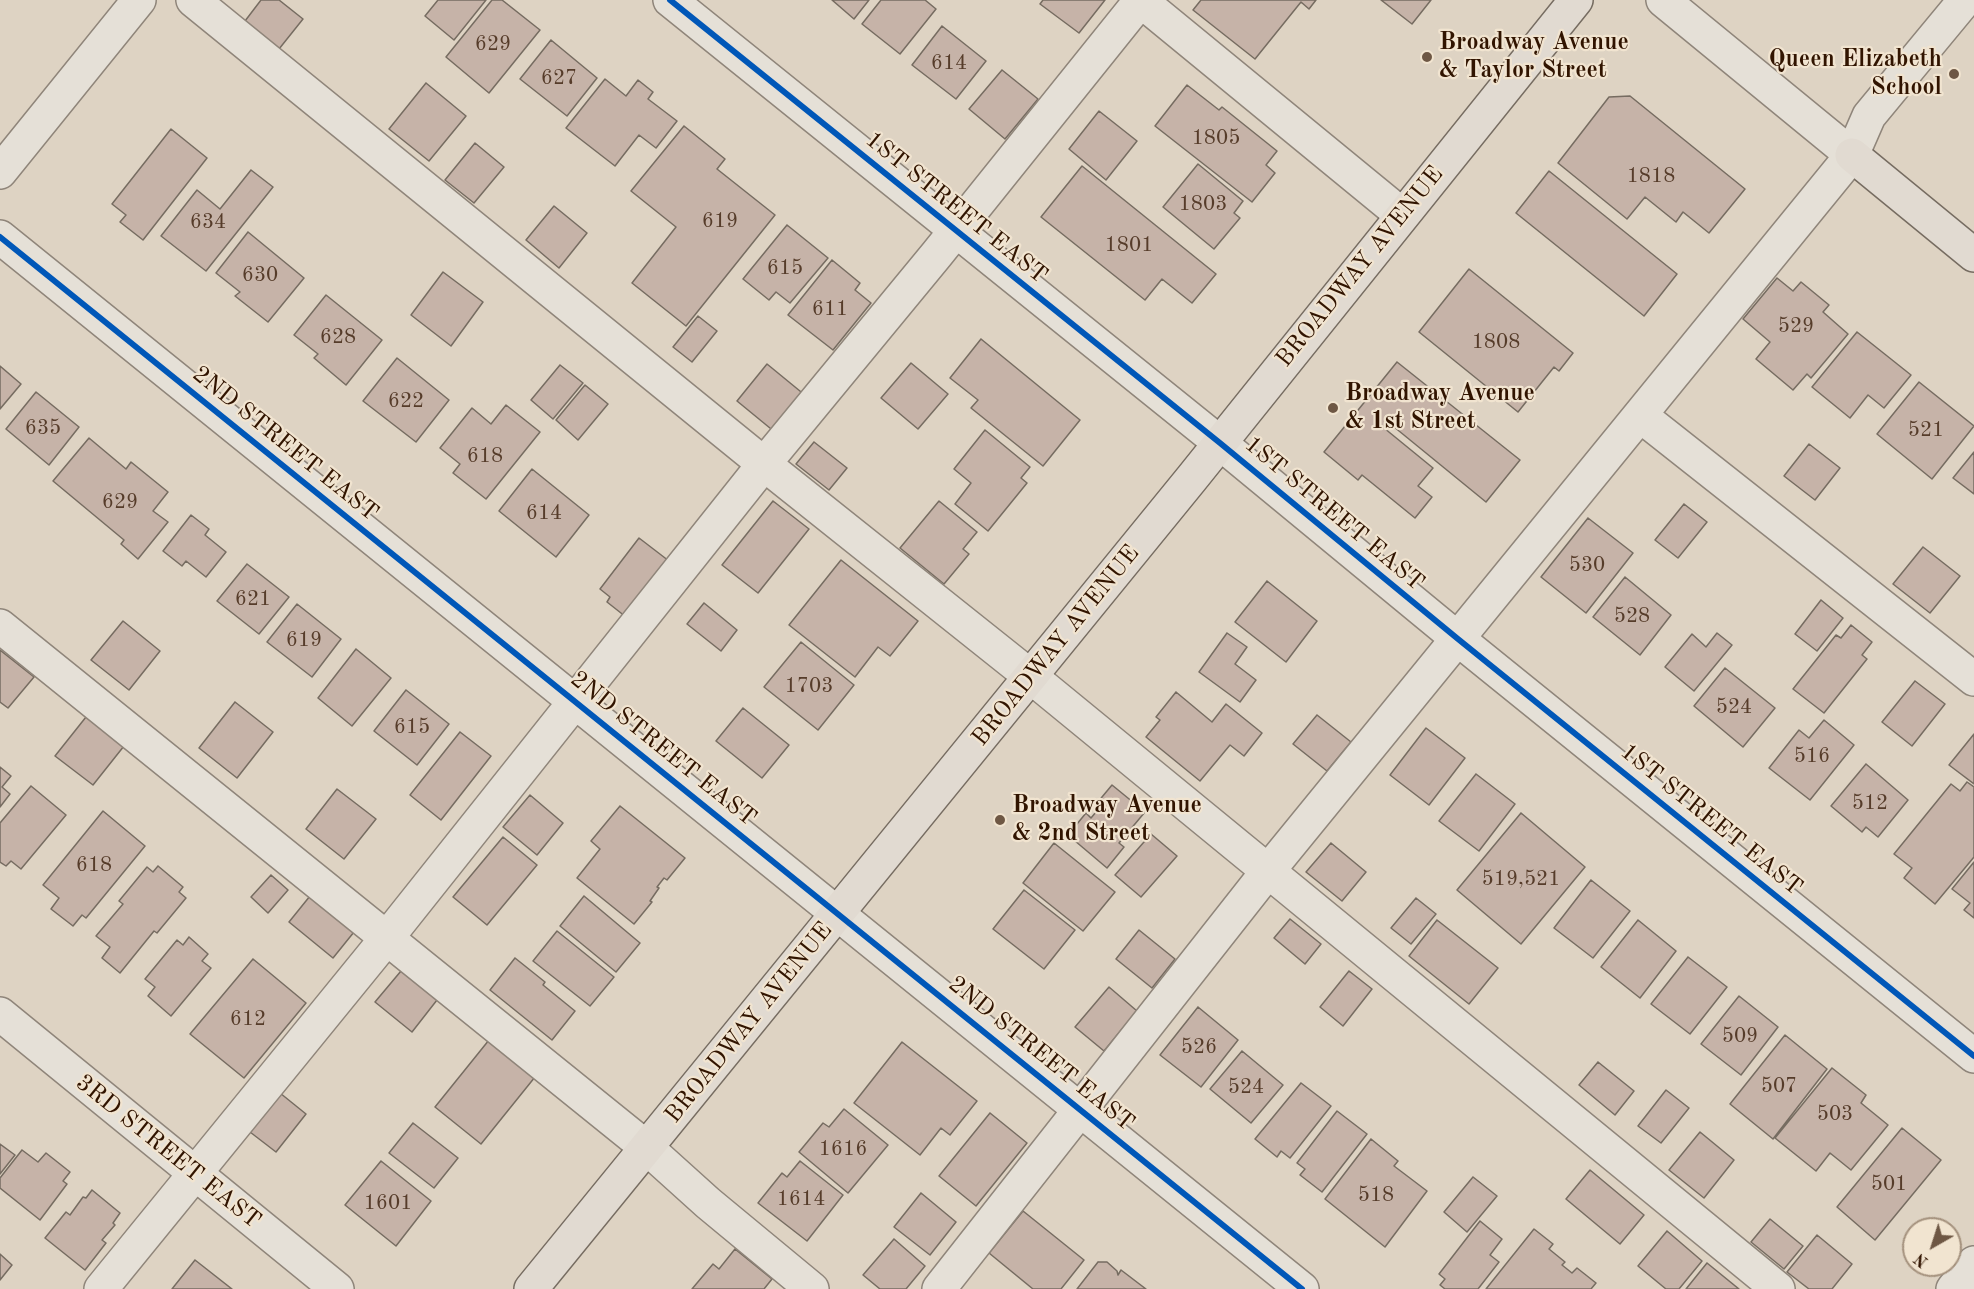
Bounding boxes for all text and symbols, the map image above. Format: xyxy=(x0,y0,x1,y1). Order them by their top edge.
place label: Broadway Avenue & Taylor Street xyxy=(1439,29,1629,85)
house number: 629 xyxy=(475,31,511,57)
place label: Queen Elizabeth School xyxy=(1769,46,1942,102)
house number: 614 xyxy=(931,50,967,76)
marker: Broadway Avenue & Taylor Street xyxy=(1420,50,1434,64)
house number: 627 xyxy=(541,65,577,91)
marker: Queen Elizabeth School xyxy=(1947,67,1961,81)
house number: 1805 xyxy=(1192,125,1240,151)
street label: 1ST STREET EAST xyxy=(859,126,1053,290)
street label: BROADWAY AVENUE xyxy=(1270,161,1450,373)
house number: 1818 xyxy=(1627,163,1675,189)
house number: 1803 xyxy=(1179,191,1227,217)
house number: 619 xyxy=(702,208,738,234)
house number: 634 xyxy=(190,209,226,235)
house number: 1801 xyxy=(1105,232,1153,258)
house number: 615 xyxy=(767,255,803,281)
house number: 630 xyxy=(242,262,278,288)
house number: 611 xyxy=(812,296,848,322)
house number: 529 xyxy=(1778,313,1814,339)
house number: 628 xyxy=(320,324,356,350)
house number: 1808 xyxy=(1472,329,1520,355)
street label: 2ND STREET EAST xyxy=(186,360,384,528)
place label: Broadway Avenue & 1st Street xyxy=(1345,380,1535,436)
house number: 622 xyxy=(388,388,424,414)
marker: Broadway Avenue & 1st Street xyxy=(1326,401,1340,415)
house number: 635 xyxy=(25,415,61,441)
house number: 521 xyxy=(1908,417,1944,443)
street label: 1ST STREET EAST xyxy=(1238,430,1430,598)
house number: 618 xyxy=(467,443,503,469)
house number: 629 xyxy=(102,489,138,515)
house number: 614 xyxy=(526,500,562,526)
street label: BROADWAY AVENUE xyxy=(966,540,1146,752)
house number: 530 xyxy=(1569,552,1605,578)
house number: 621 xyxy=(235,586,271,612)
house number: 528 xyxy=(1614,603,1650,629)
house number: 619 xyxy=(286,627,322,653)
street label: 2ND STREET EAST xyxy=(564,665,762,833)
house number: 1703 xyxy=(785,673,833,699)
house number: 524 xyxy=(1716,694,1752,720)
house number: 615 xyxy=(394,714,430,740)
street label: 1ST STREET EAST xyxy=(1614,738,1808,902)
house number: 516 xyxy=(1794,743,1830,769)
house number: 512 xyxy=(1852,790,1888,816)
place label: Broadway Avenue & 2nd Street xyxy=(1012,792,1202,848)
marker: Broadway Avenue & 2nd Street xyxy=(993,813,1007,827)
house number: 618 xyxy=(76,852,112,878)
house number: 519,521 xyxy=(1482,866,1560,892)
street label: BROADWAY AVENUE xyxy=(659,917,839,1129)
street label: 2ND STREET EAST xyxy=(942,970,1140,1138)
house number: 612 xyxy=(230,1006,266,1032)
house number: 509 xyxy=(1722,1023,1758,1049)
house number: 526 xyxy=(1181,1034,1217,1060)
street label: 3RD STREET EAST xyxy=(70,1069,266,1235)
house number: 507 xyxy=(1761,1073,1797,1099)
house number: 524 xyxy=(1228,1074,1264,1100)
house number: 503 xyxy=(1817,1101,1853,1127)
house number: 1616 xyxy=(819,1136,867,1162)
house number: 501 xyxy=(1871,1171,1907,1197)
house number: 518 xyxy=(1358,1182,1394,1208)
house number: 1614 xyxy=(777,1186,825,1212)
house number: 1601 xyxy=(364,1190,412,1216)
north arrow xyxy=(1902,1217,1962,1277)
text: N xyxy=(1912,1249,1932,1270)

